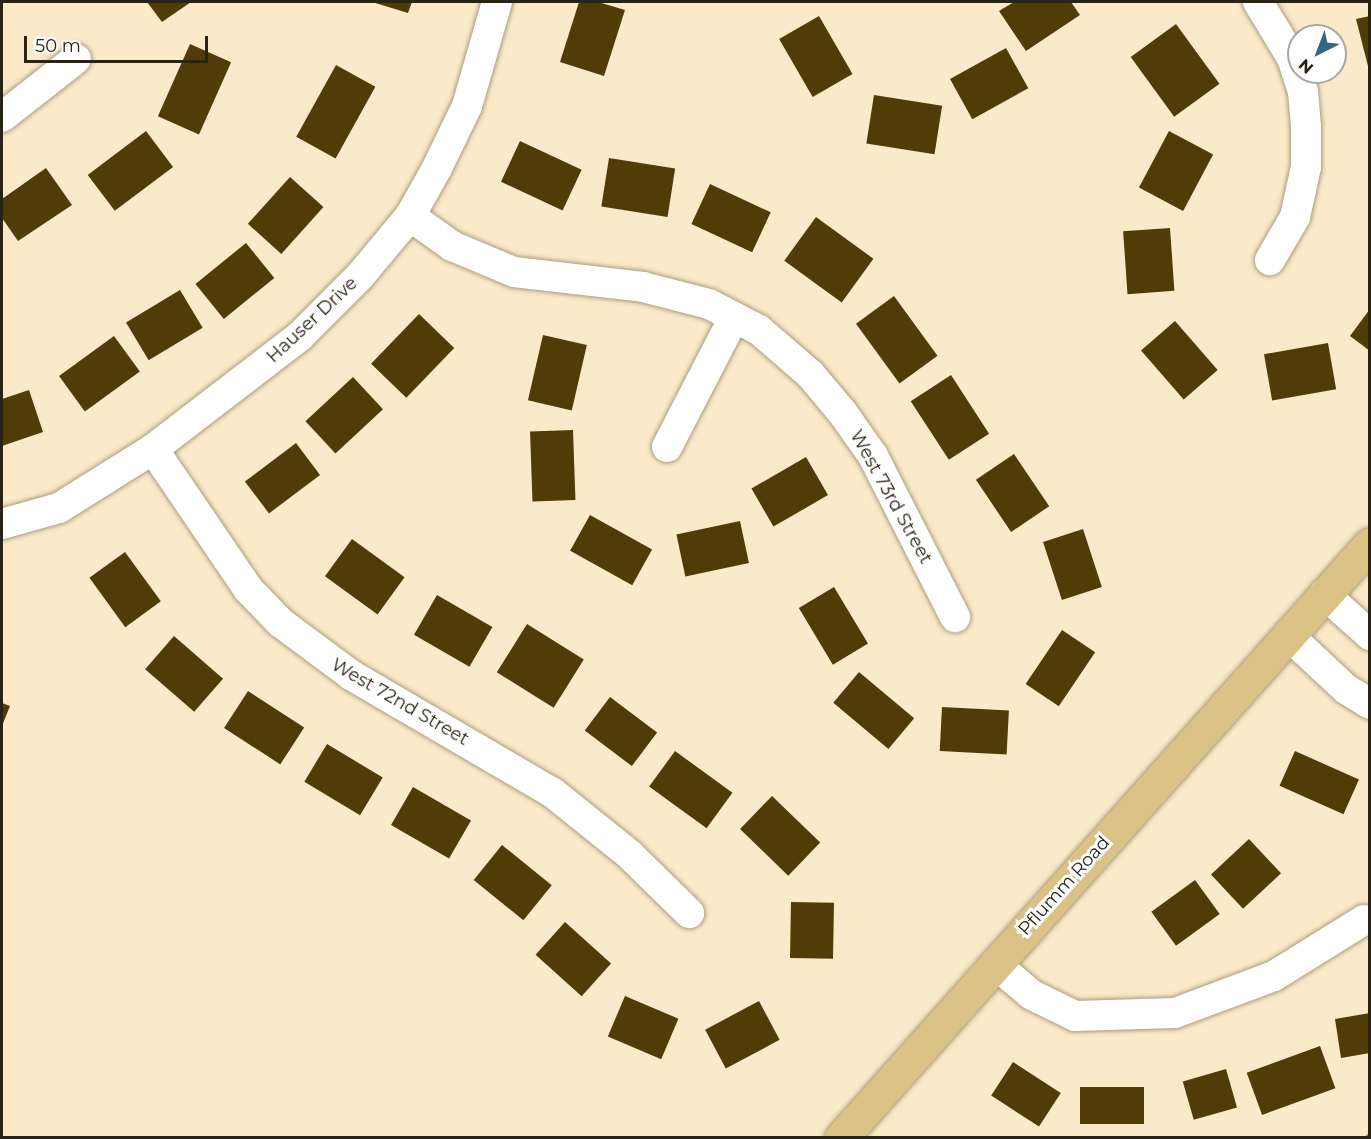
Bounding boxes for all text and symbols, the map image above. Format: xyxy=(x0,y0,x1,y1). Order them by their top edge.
scale bar xyxy=(27,24,212,62)
north arrow xyxy=(1287,24,1347,84)
text: 50 m xyxy=(35,35,81,57)
text: N xyxy=(1295,55,1317,78)
street label: Hauser Drive xyxy=(262,273,362,367)
street label: West 73rd Street xyxy=(845,426,937,568)
street label: West 72nd Street xyxy=(327,654,473,750)
street label: Pflumm Road xyxy=(1014,832,1114,940)

